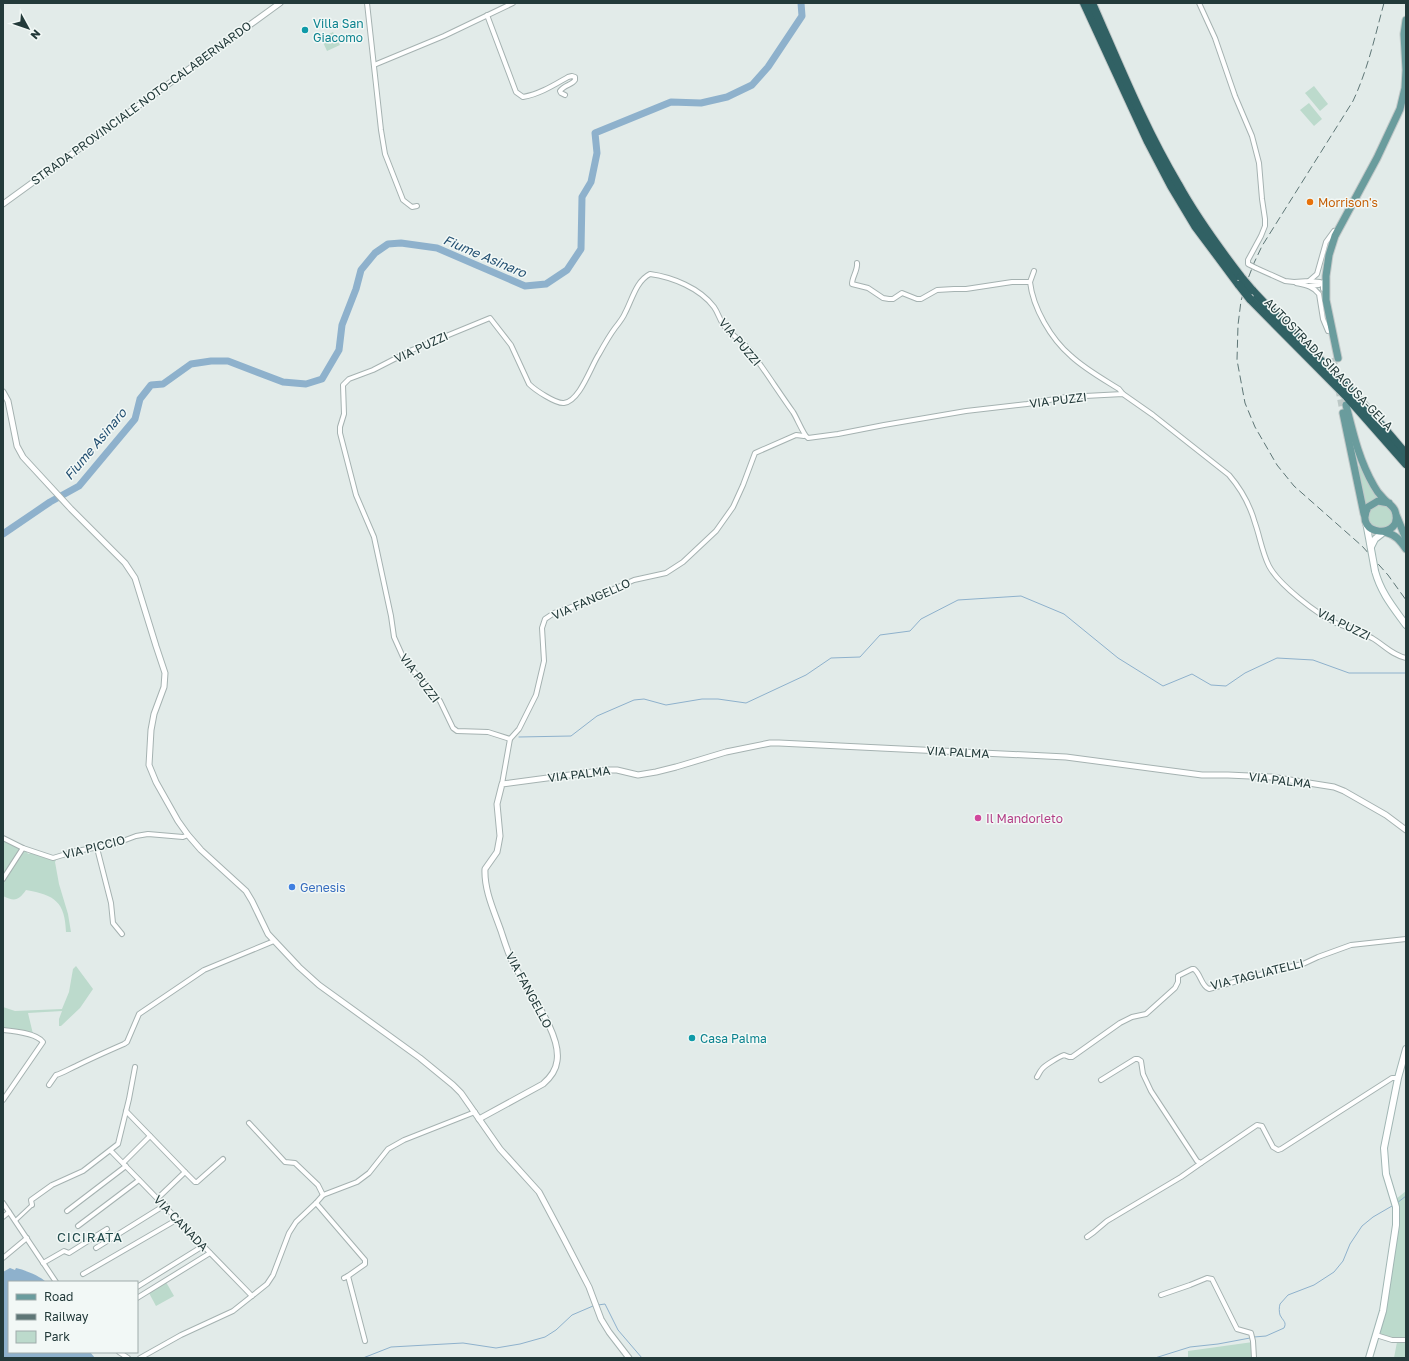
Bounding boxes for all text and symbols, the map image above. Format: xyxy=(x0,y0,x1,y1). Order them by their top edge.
north arrow xyxy=(8,8,48,48)
place label: Villa San Giacomo xyxy=(313,16,364,45)
street label: STRADA PROVINCIALE NOTO-CALABERNARDO xyxy=(28,18,254,188)
marker: Villa San Giacomo xyxy=(300,25,310,35)
place label: Morrison's xyxy=(1318,195,1378,210)
marker: Morrison's xyxy=(1305,197,1315,207)
water label: Fiume Asinaro xyxy=(441,231,530,281)
street label: AUTOSTRADA SIRACUSA-GELA xyxy=(1262,295,1396,433)
street label: VIA PUZZI xyxy=(716,315,764,369)
street label: VIA PUZZI xyxy=(392,328,450,366)
street label: VIA PUZZI xyxy=(1028,389,1088,411)
water label: Fiume Asinaro xyxy=(60,404,130,483)
street label: VIA FANGELLO xyxy=(549,575,633,623)
street label: VIA PUZZI xyxy=(1315,605,1373,643)
street label: VIA PUZZI xyxy=(397,650,443,706)
street label: VIA PALMA xyxy=(926,743,990,761)
street label: VIA PALMA xyxy=(547,763,611,785)
street label: VIA PALMA xyxy=(1248,769,1312,791)
place label: Il Mandorleto xyxy=(986,811,1063,826)
marker: Il Mandorleto xyxy=(973,813,983,823)
street label: VIA PICCIO xyxy=(61,832,127,862)
place label: Genesis xyxy=(300,880,346,895)
marker: Genesis xyxy=(287,882,297,892)
street label: VIA FANGELLO xyxy=(503,949,555,1031)
street label: VIA TAGLIATELLI xyxy=(1209,955,1305,993)
place label: Casa Palma xyxy=(700,1031,767,1046)
marker: Casa Palma xyxy=(687,1033,697,1043)
street label: VIA CANADA xyxy=(151,1192,211,1254)
district label: CICIRATA xyxy=(57,1229,123,1245)
legend xyxy=(8,1281,138,1353)
text: Road xyxy=(44,1289,73,1304)
text: Railway xyxy=(44,1309,89,1324)
text: Park xyxy=(44,1329,70,1344)

